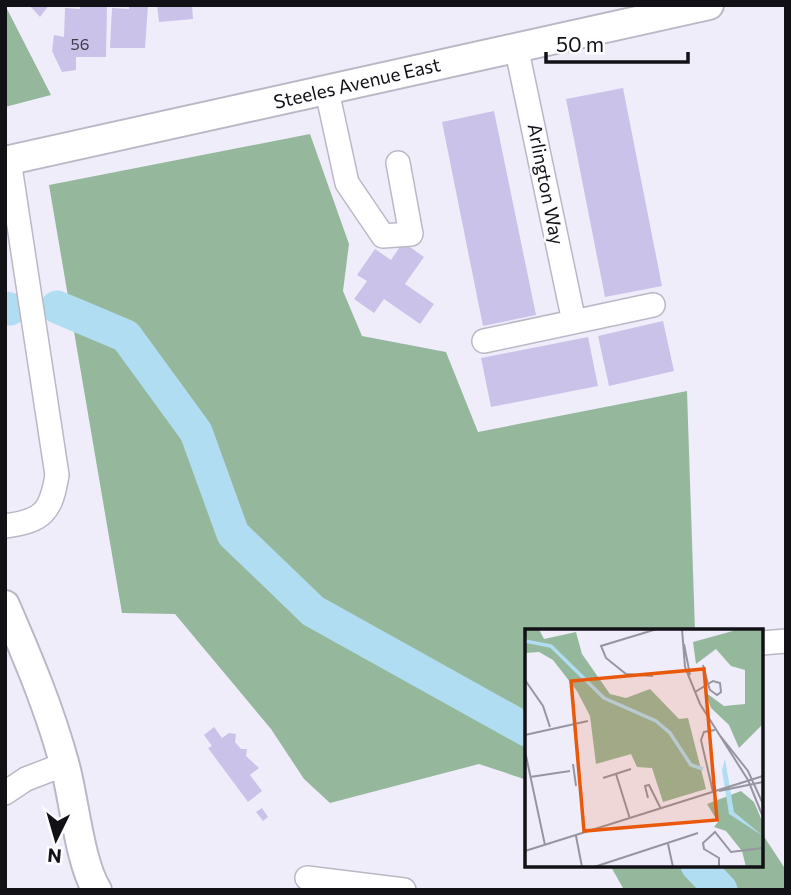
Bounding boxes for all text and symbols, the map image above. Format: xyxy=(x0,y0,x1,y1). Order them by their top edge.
scale bar xyxy=(546,21,688,65)
text: 50 m xyxy=(556,31,604,56)
house number: 56 xyxy=(71,34,89,53)
street label: Steeles Avenue East xyxy=(271,52,443,113)
street label: Arlington Way xyxy=(523,121,570,247)
inset map xyxy=(525,629,763,867)
north arrow xyxy=(21,804,91,874)
text: N xyxy=(46,844,63,869)

